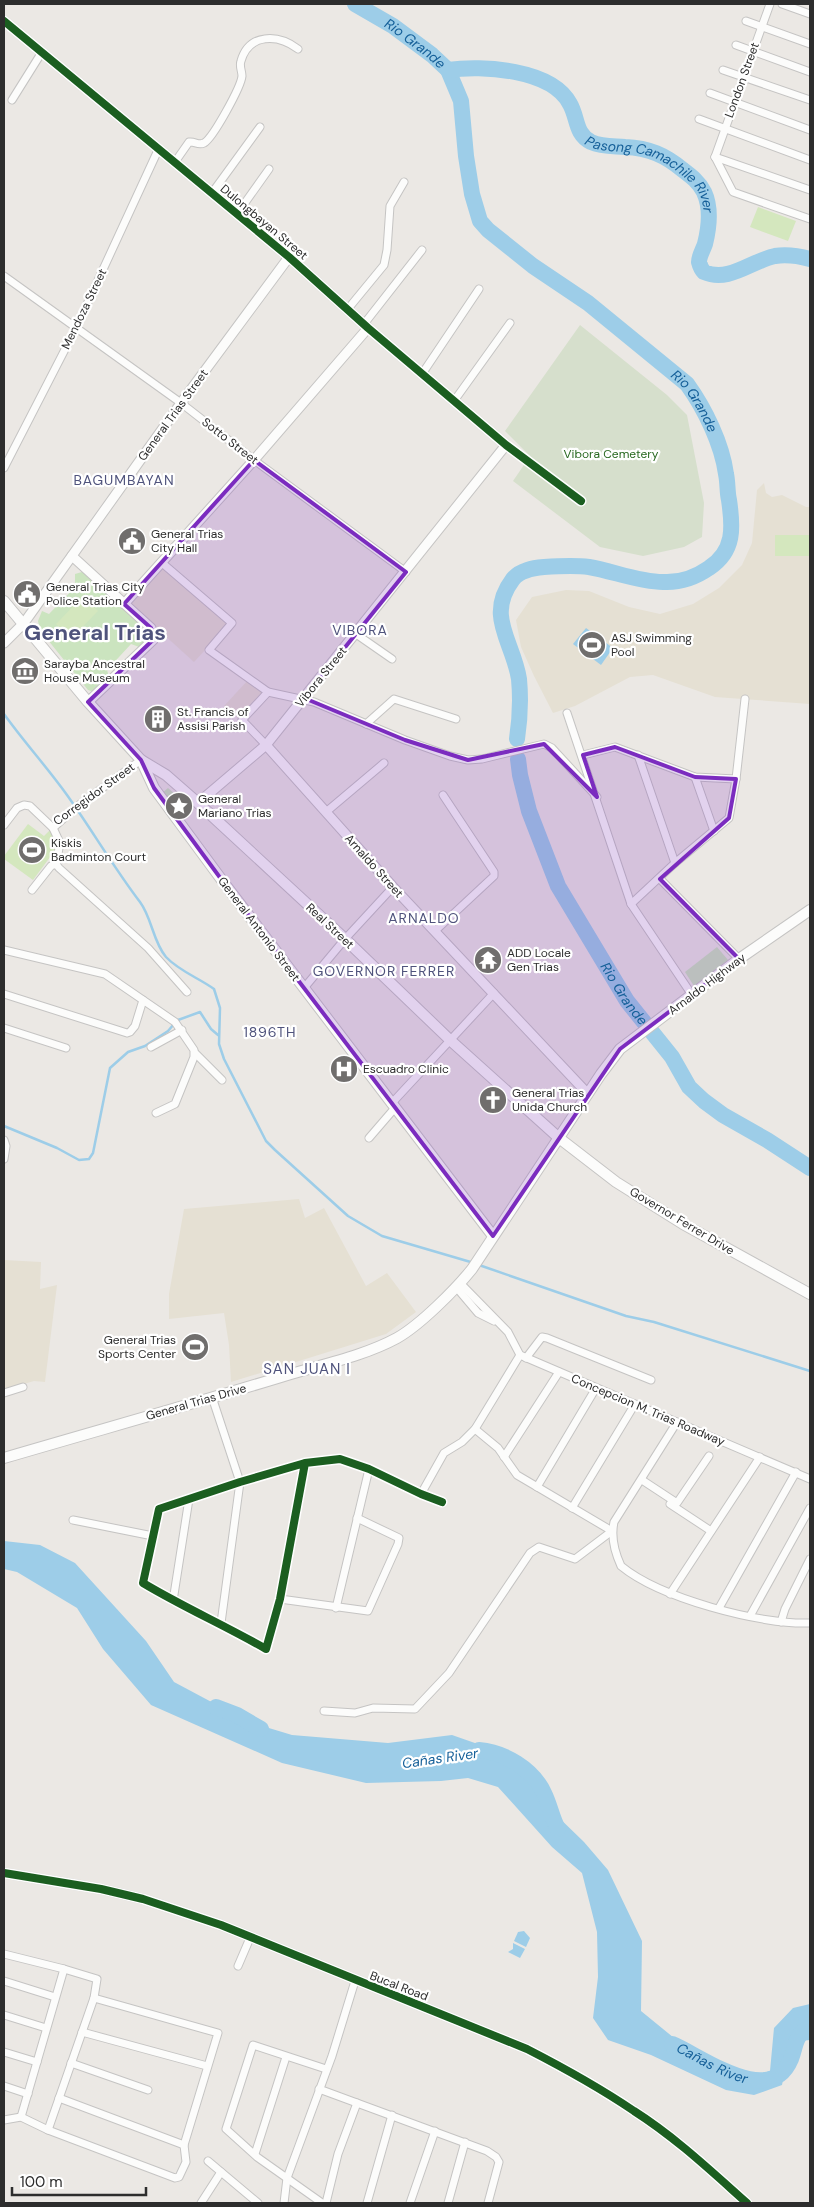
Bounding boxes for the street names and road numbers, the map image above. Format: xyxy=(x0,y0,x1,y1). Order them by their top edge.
street label: London Street xyxy=(721,40,763,120)
street label: Dulongbayan Street xyxy=(217,181,311,263)
street label: Mendoza Street xyxy=(58,266,111,352)
street label: General Trias Street xyxy=(134,366,212,464)
street label: Sotto Street xyxy=(199,414,262,468)
street label: Vibora Street xyxy=(292,643,351,711)
street label: Corregidor Street xyxy=(50,759,138,829)
street label: Arnaldo Street xyxy=(341,831,407,901)
street label: General Antonio Street xyxy=(214,873,304,985)
street label: Real Street xyxy=(303,900,358,953)
street label: Arnaldo Highway xyxy=(665,949,749,1018)
street label: Governor Ferrer Drive xyxy=(627,1183,737,1259)
street label: Concepcion M. Trias Roadway xyxy=(569,1370,728,1450)
street label: General Trias Drive xyxy=(144,1380,248,1424)
street label: Bucal Road xyxy=(368,1968,430,2004)

